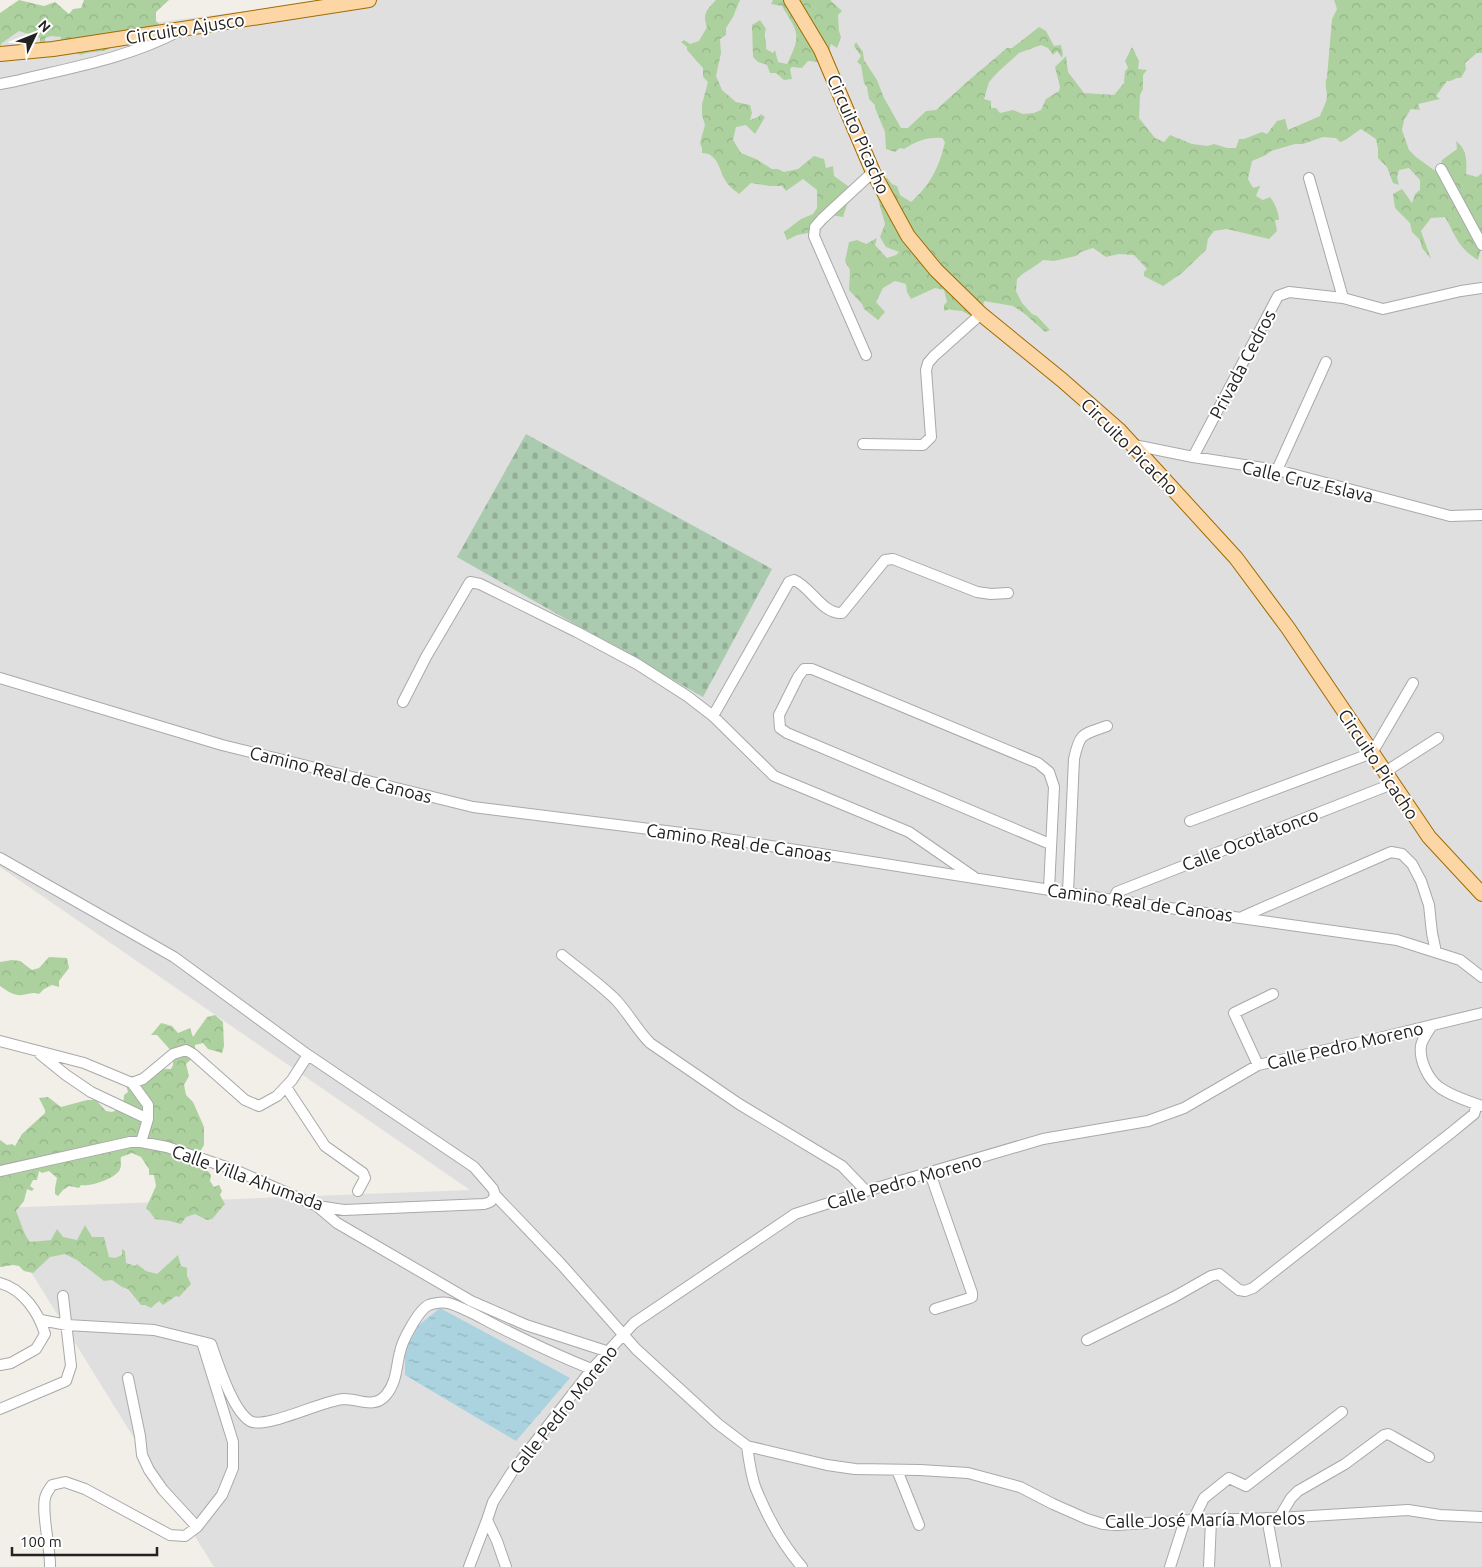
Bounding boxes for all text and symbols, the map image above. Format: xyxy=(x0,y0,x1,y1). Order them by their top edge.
street label: Circuito Ajusco xyxy=(124,9,246,47)
north arrow xyxy=(10,10,60,60)
text: N xyxy=(35,17,54,35)
street label: Circuito Picacho xyxy=(824,71,894,197)
street label: Privada Cedros xyxy=(1205,306,1279,422)
street label: Circuito Picacho xyxy=(1077,393,1183,499)
street label: Calle Cruz Eslava xyxy=(1240,456,1376,506)
street label: Circuito Picacho xyxy=(1335,705,1423,823)
street label: Camino Real de Canoas xyxy=(248,742,434,806)
street label: Calle Ocotlatonco xyxy=(1179,804,1321,874)
street label: Camino Real de Canoas xyxy=(645,819,833,865)
street label: Camino Real de Canoas xyxy=(1046,879,1234,925)
street label: Calle Pedro Moreno xyxy=(1265,1017,1425,1073)
street label: Calle Villa Ahumada xyxy=(169,1140,327,1214)
street label: Calle Pedro Moreno xyxy=(824,1149,984,1213)
street label: Calle Pedro Moreno xyxy=(505,1341,621,1477)
street label: Calle José María Morelos xyxy=(1105,1507,1306,1531)
scale bar xyxy=(12,1524,158,1556)
text: 100 m xyxy=(20,1533,62,1550)

